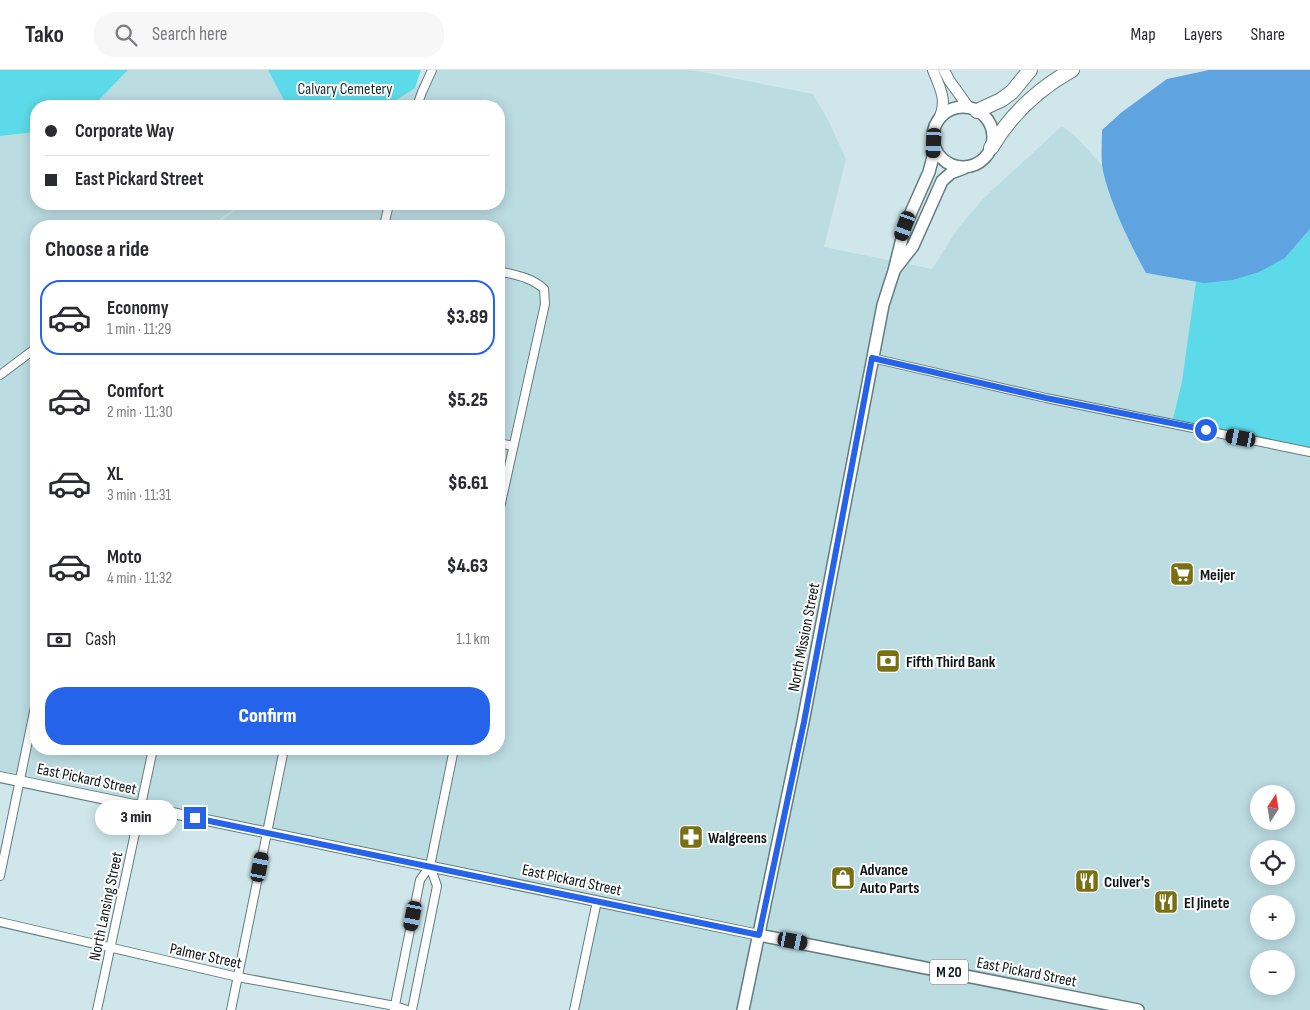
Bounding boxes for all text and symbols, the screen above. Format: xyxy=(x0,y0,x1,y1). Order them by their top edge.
search box xyxy=(94,12,444,57)
text: Tako xyxy=(25,20,64,49)
icon: search xyxy=(112,21,140,49)
text: Search here xyxy=(152,23,228,46)
text: Map xyxy=(1131,24,1156,45)
text: Layers xyxy=(1184,24,1223,45)
text: Share xyxy=(1251,24,1285,45)
park label: Calvary Cemetery xyxy=(298,80,392,99)
text: Corporate Way xyxy=(75,120,174,143)
car xyxy=(925,128,942,158)
text: East Pickard Street xyxy=(75,168,203,191)
car xyxy=(893,209,916,243)
text: Choose a ride xyxy=(45,236,149,263)
icon: car xyxy=(47,295,92,340)
text: Economy xyxy=(107,297,169,320)
text: $3.89 xyxy=(446,306,488,329)
text: 1 min · 11:29 xyxy=(107,320,171,339)
icon: car xyxy=(47,378,92,423)
text: Comfort xyxy=(107,380,164,403)
text: $5.25 xyxy=(447,389,488,412)
text: 2 min · 11:30 xyxy=(107,403,173,422)
route start xyxy=(1195,419,1217,441)
car xyxy=(1224,428,1257,448)
icon: car xyxy=(47,461,92,506)
text: XL xyxy=(107,463,123,486)
text: $6.61 xyxy=(448,472,488,495)
text: 3 min · 11:31 xyxy=(107,486,171,505)
icon: car xyxy=(47,544,92,589)
text: Moto xyxy=(107,546,142,569)
text: $4.63 xyxy=(447,555,488,578)
supermarket icon: Meijer xyxy=(1169,561,1195,587)
place label: Meijer xyxy=(1200,566,1235,585)
text: 4 min · 11:32 xyxy=(107,569,172,588)
street label: North Mission Street xyxy=(785,581,824,693)
icon: cash xyxy=(45,626,73,654)
text: Cash xyxy=(85,628,116,651)
text: 1.1 km xyxy=(456,630,490,649)
bank icon: Fifth Third Bank xyxy=(875,648,901,674)
place label: Fifth Third Bank xyxy=(906,653,996,672)
button: Confirm xyxy=(45,687,490,745)
street label: East Pickard Street xyxy=(35,760,138,799)
north arrow xyxy=(1250,785,1295,830)
map controls xyxy=(1250,785,1295,995)
callout: 3 min xyxy=(95,800,178,836)
route end xyxy=(184,807,206,829)
text: 3 min xyxy=(120,808,152,827)
pharmacy icon: Walgreens xyxy=(678,824,704,850)
place label: Walgreens xyxy=(708,829,767,848)
button: locate xyxy=(1250,840,1295,885)
street label: North Lansing Street xyxy=(86,850,127,963)
car xyxy=(249,851,270,883)
street label: East Pickard Street xyxy=(520,861,623,900)
place label: Advance Auto Parts xyxy=(859,861,919,898)
shop icon: Advance Auto Parts xyxy=(830,865,856,891)
restaurant icon: Culver's xyxy=(1074,868,1100,894)
place label: Culver's xyxy=(1104,873,1150,892)
restaurant icon: El Jinete xyxy=(1153,889,1179,915)
place label: El Jinete xyxy=(1184,894,1230,913)
button: + xyxy=(1250,895,1295,940)
car xyxy=(402,900,423,932)
car xyxy=(776,931,809,951)
street label: Palmer Street xyxy=(168,940,244,973)
button: − xyxy=(1250,950,1295,995)
street label: East Pickard Street xyxy=(975,953,1078,991)
road number: M 20 xyxy=(930,960,968,984)

